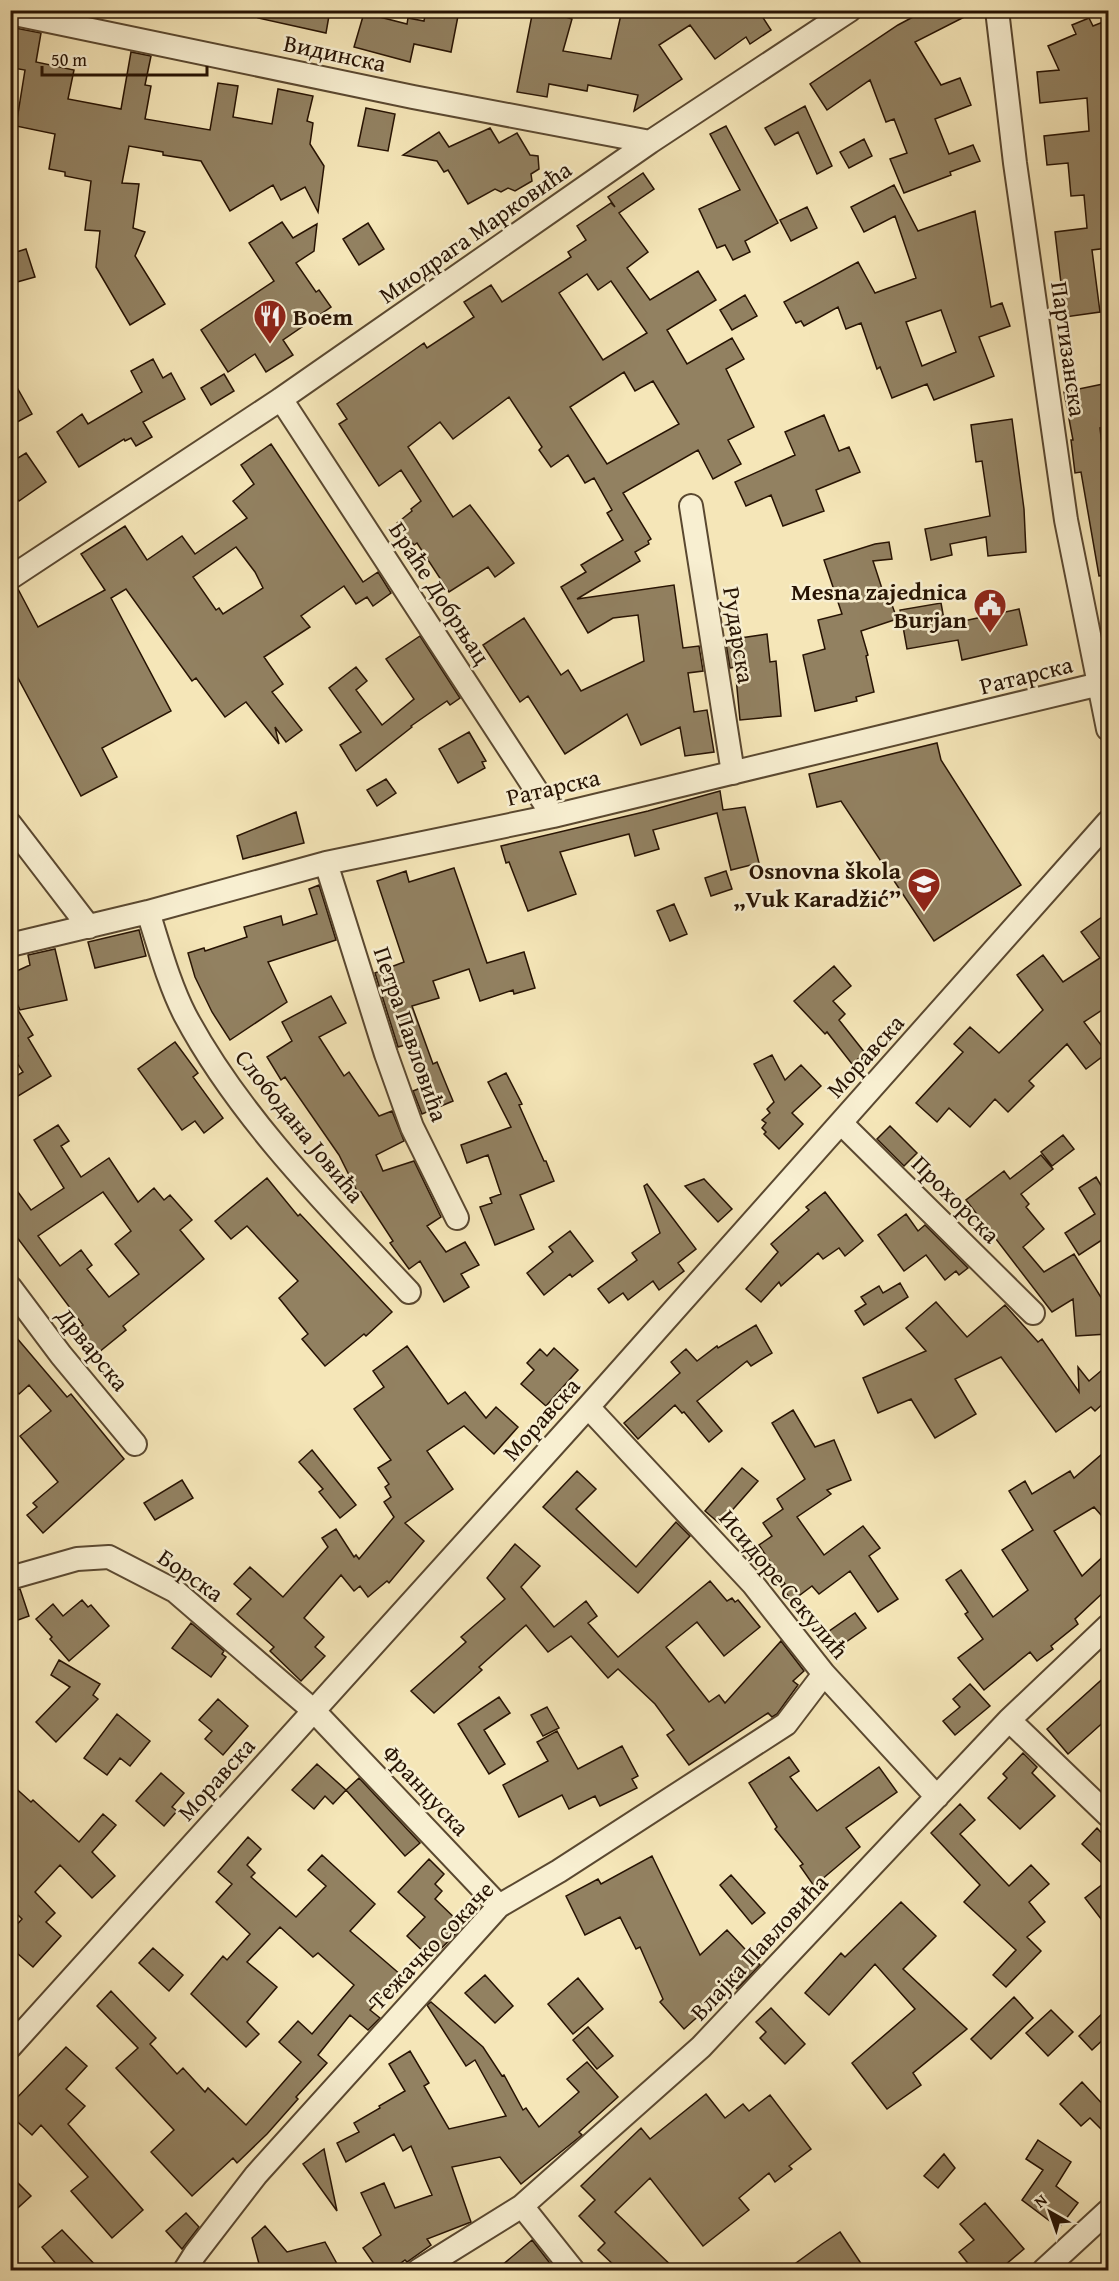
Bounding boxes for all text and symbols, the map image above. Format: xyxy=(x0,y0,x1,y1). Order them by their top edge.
street label: Видинска xyxy=(281,25,390,81)
scale bar xyxy=(42,39,207,77)
text: 50 m xyxy=(51,46,87,73)
street label: Миодрага Марковића xyxy=(371,152,579,312)
street label: Партизанска xyxy=(1042,279,1096,419)
restaurant icon: Boem xyxy=(252,298,288,345)
place label: Boem xyxy=(293,299,353,334)
street label: Браће Добрњац xyxy=(381,515,500,672)
place label: Mesna zajednica Burjan xyxy=(791,574,968,637)
street label: Рударска xyxy=(714,584,764,686)
public building icon: Mesna zajednica Burjan xyxy=(972,587,1008,634)
street label: Ратарска xyxy=(976,646,1077,703)
street label: Ратарска xyxy=(503,759,604,815)
place label: Osnovna škola „Vuk Karadžić” xyxy=(733,853,902,916)
school or university icon: Osnovna škola „Vuk Karadžić” xyxy=(906,866,942,913)
street label: Петра Павловића xyxy=(365,942,458,1127)
street label: Моравска xyxy=(818,1006,912,1106)
street label: Слободана Јовића xyxy=(227,1042,373,1211)
street label: Прохорска xyxy=(904,1147,1009,1252)
street label: Дрварска xyxy=(48,1299,138,1399)
street label: Моравска xyxy=(494,1369,588,1469)
street label: Исидоре Секулић xyxy=(711,1502,857,1667)
street label: Борска xyxy=(151,1540,232,1611)
street label: Моравска xyxy=(169,1729,263,1829)
street label: Француска xyxy=(374,1736,478,1844)
street label: Влајка Павловића xyxy=(682,1866,837,2028)
street label: Тежачко сокаче xyxy=(360,1873,502,2017)
north arrow xyxy=(1020,2182,1080,2242)
text: N xyxy=(1029,2188,1052,2213)

